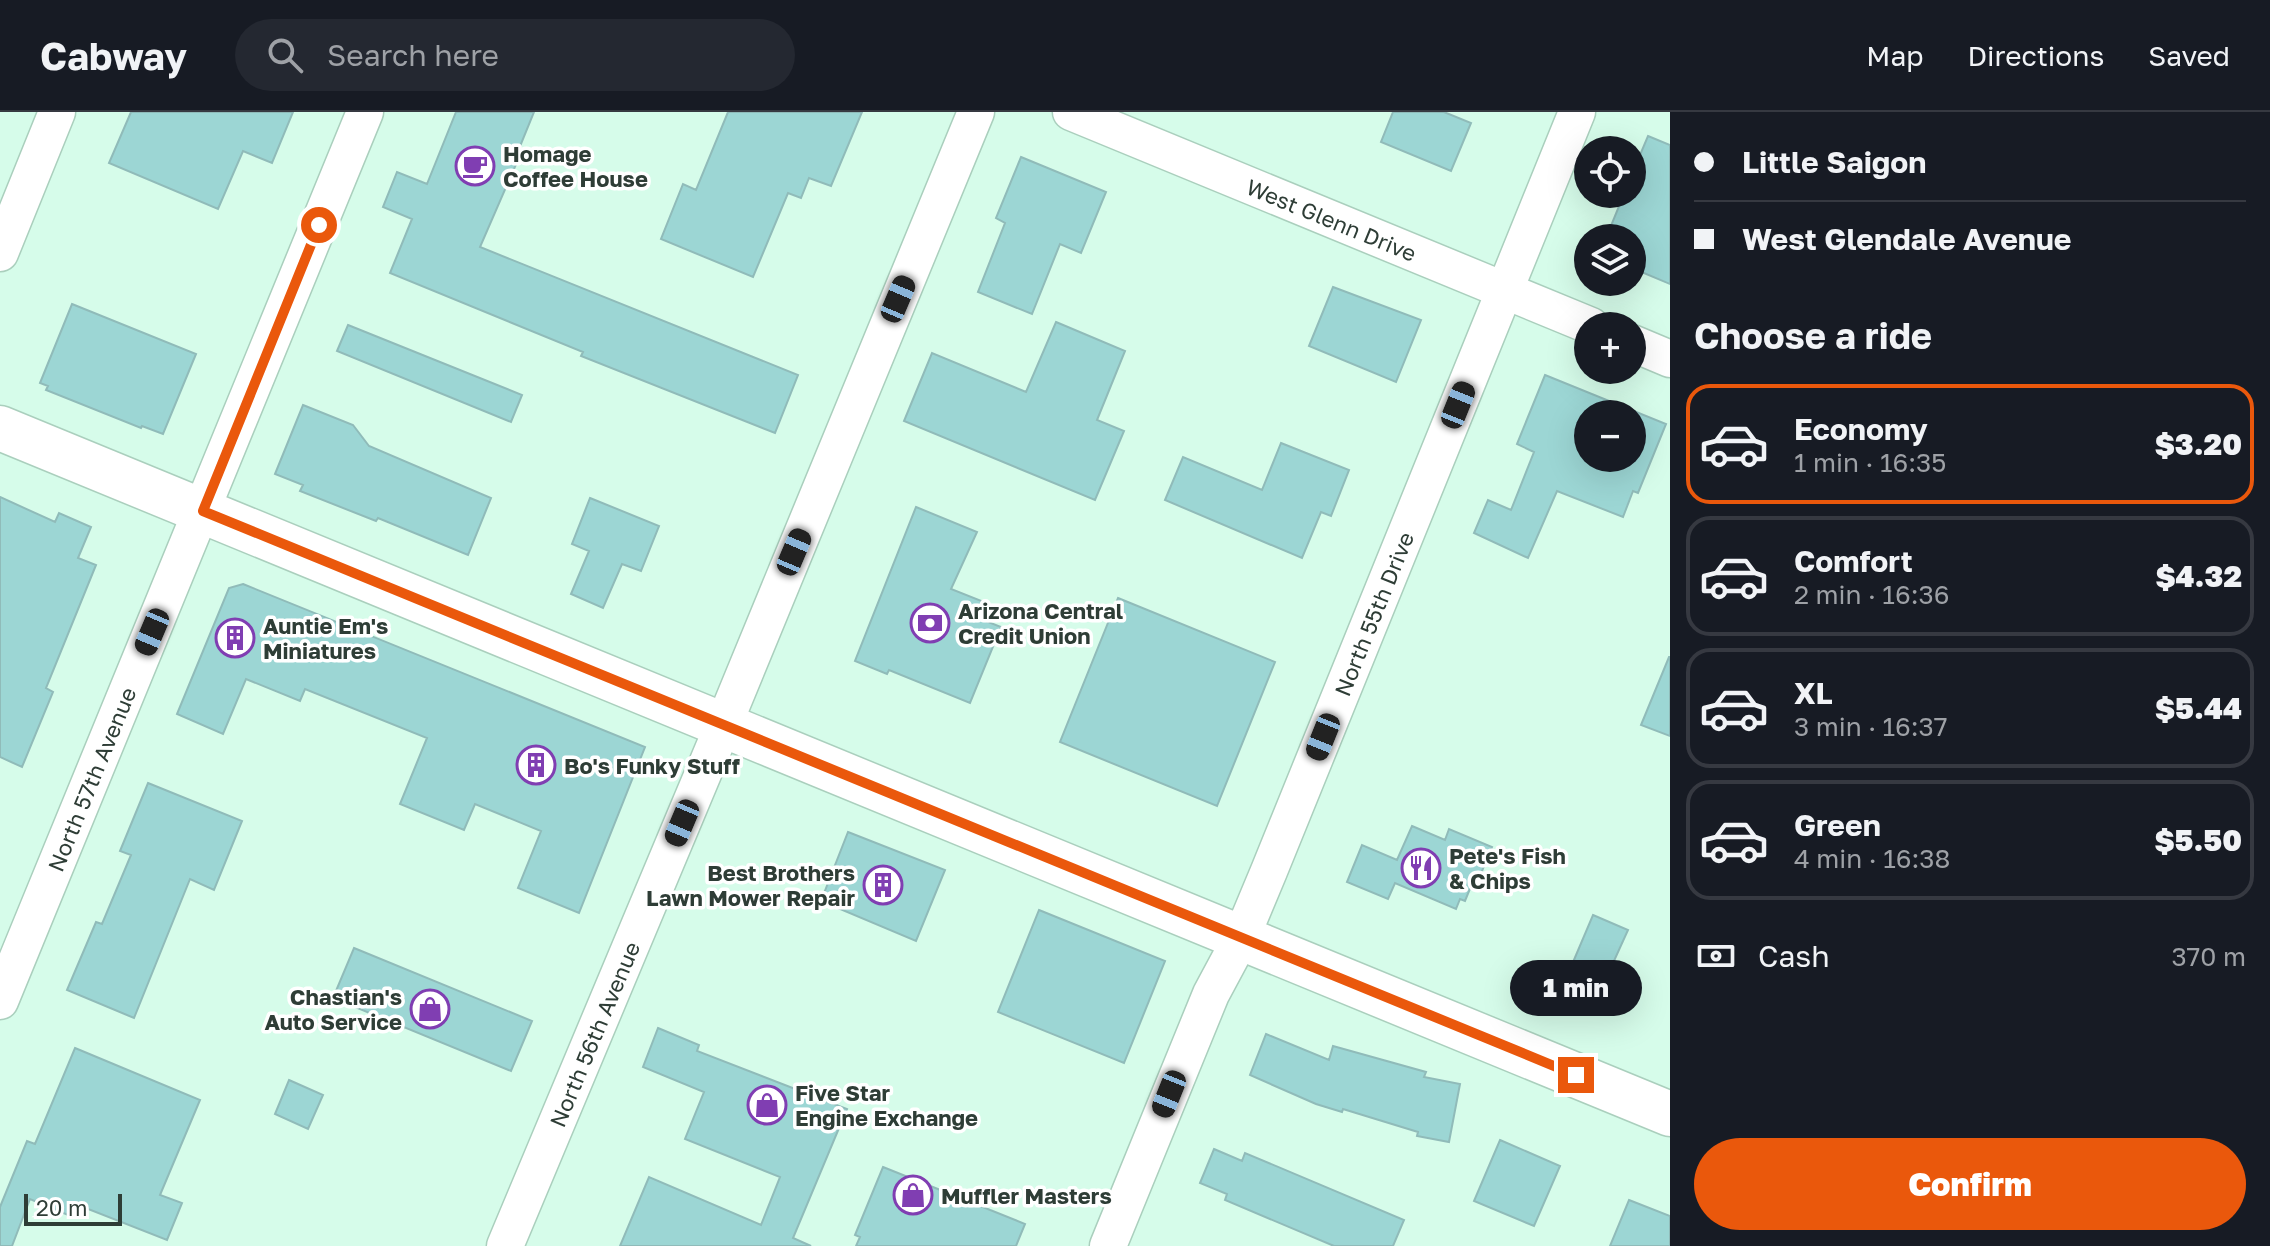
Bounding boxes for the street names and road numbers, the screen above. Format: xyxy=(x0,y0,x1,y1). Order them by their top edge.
street label: West Glenn Drive xyxy=(1243,172,1421,266)
street label: North 55th Drive xyxy=(1328,528,1419,700)
street label: North 57th Avenue xyxy=(41,683,141,875)
street label: North 56th Avenue xyxy=(543,937,645,1131)

